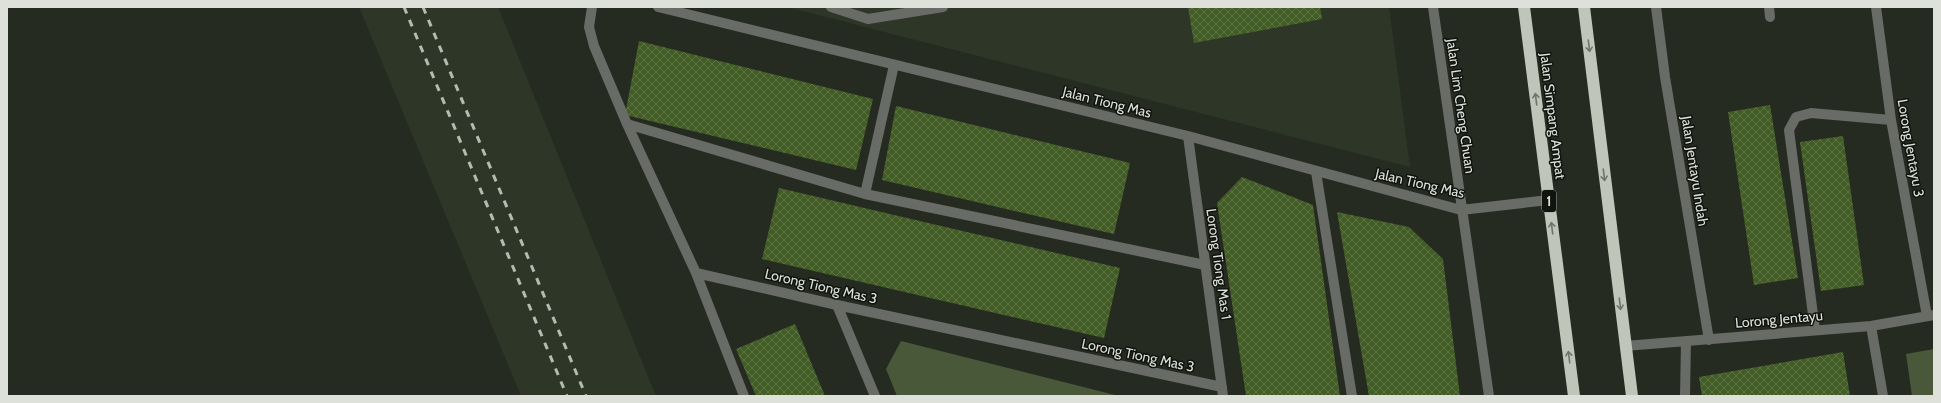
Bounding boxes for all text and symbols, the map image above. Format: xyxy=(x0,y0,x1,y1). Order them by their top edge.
street label: Jalan Lim Cheng Chuan xyxy=(1442,36,1479,175)
one-way arrow xyxy=(1585,39,1593,52)
street label: Jalan Simpang Ampat xyxy=(1536,51,1570,180)
street label: Jalan Tiong Mas xyxy=(1060,82,1153,122)
one-way arrow xyxy=(1532,93,1539,106)
street label: Lorong Jentayu 3 xyxy=(1894,98,1928,198)
street label: Jalan Jentayu Indah xyxy=(1677,114,1713,227)
street label: Jalan Tiong Mas xyxy=(1373,164,1467,202)
one-way arrow xyxy=(1600,168,1608,181)
road number: 1 xyxy=(1542,190,1556,212)
street label: Lorong Tiong Mas 1 xyxy=(1202,207,1236,321)
one-way arrow xyxy=(1548,222,1556,235)
street label: Lorong Tiong Mas 3 xyxy=(763,264,879,308)
one-way arrow xyxy=(1616,297,1624,310)
street label: Lorong Jentayu xyxy=(1734,306,1824,332)
street label: Lorong Tiong Mas 3 xyxy=(1080,334,1196,376)
one-way arrow xyxy=(1565,351,1573,364)

